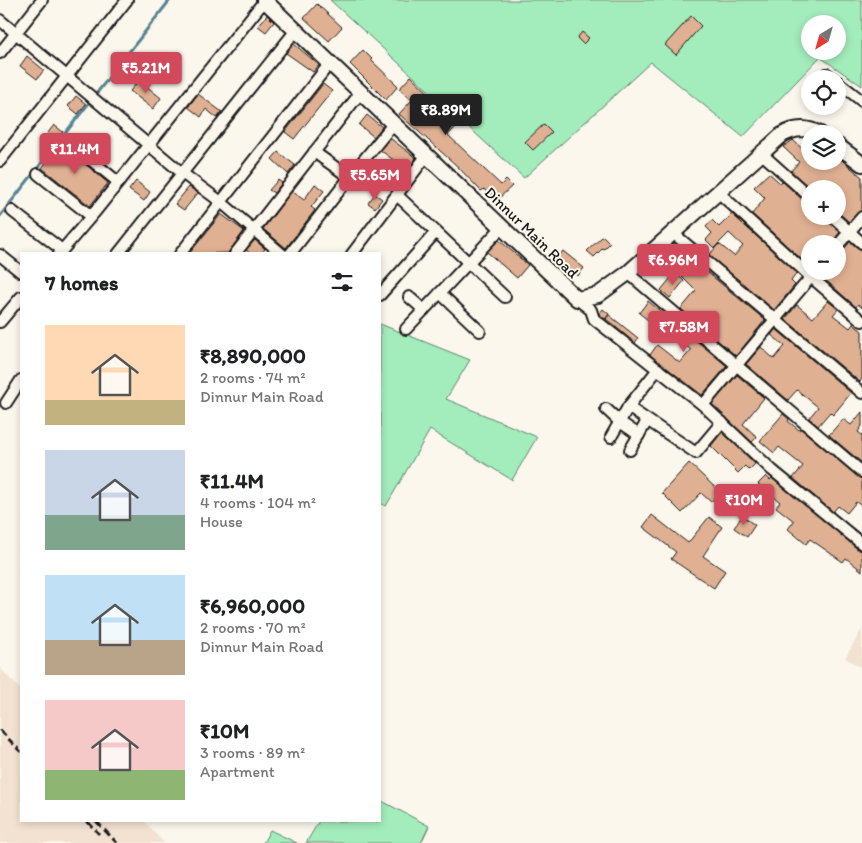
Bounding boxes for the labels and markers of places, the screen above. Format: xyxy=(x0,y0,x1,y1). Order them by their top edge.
pin: ₹5.21M xyxy=(105,52,187,94)
pin: ₹8.89M xyxy=(405,94,487,136)
pin: ₹11.4M xyxy=(34,132,116,175)
pin: ₹5.65M xyxy=(334,158,416,201)
pin: ₹6.96M xyxy=(632,244,714,286)
pin: ₹7.58M xyxy=(643,310,725,353)
pin: ₹10M xyxy=(714,484,774,526)

